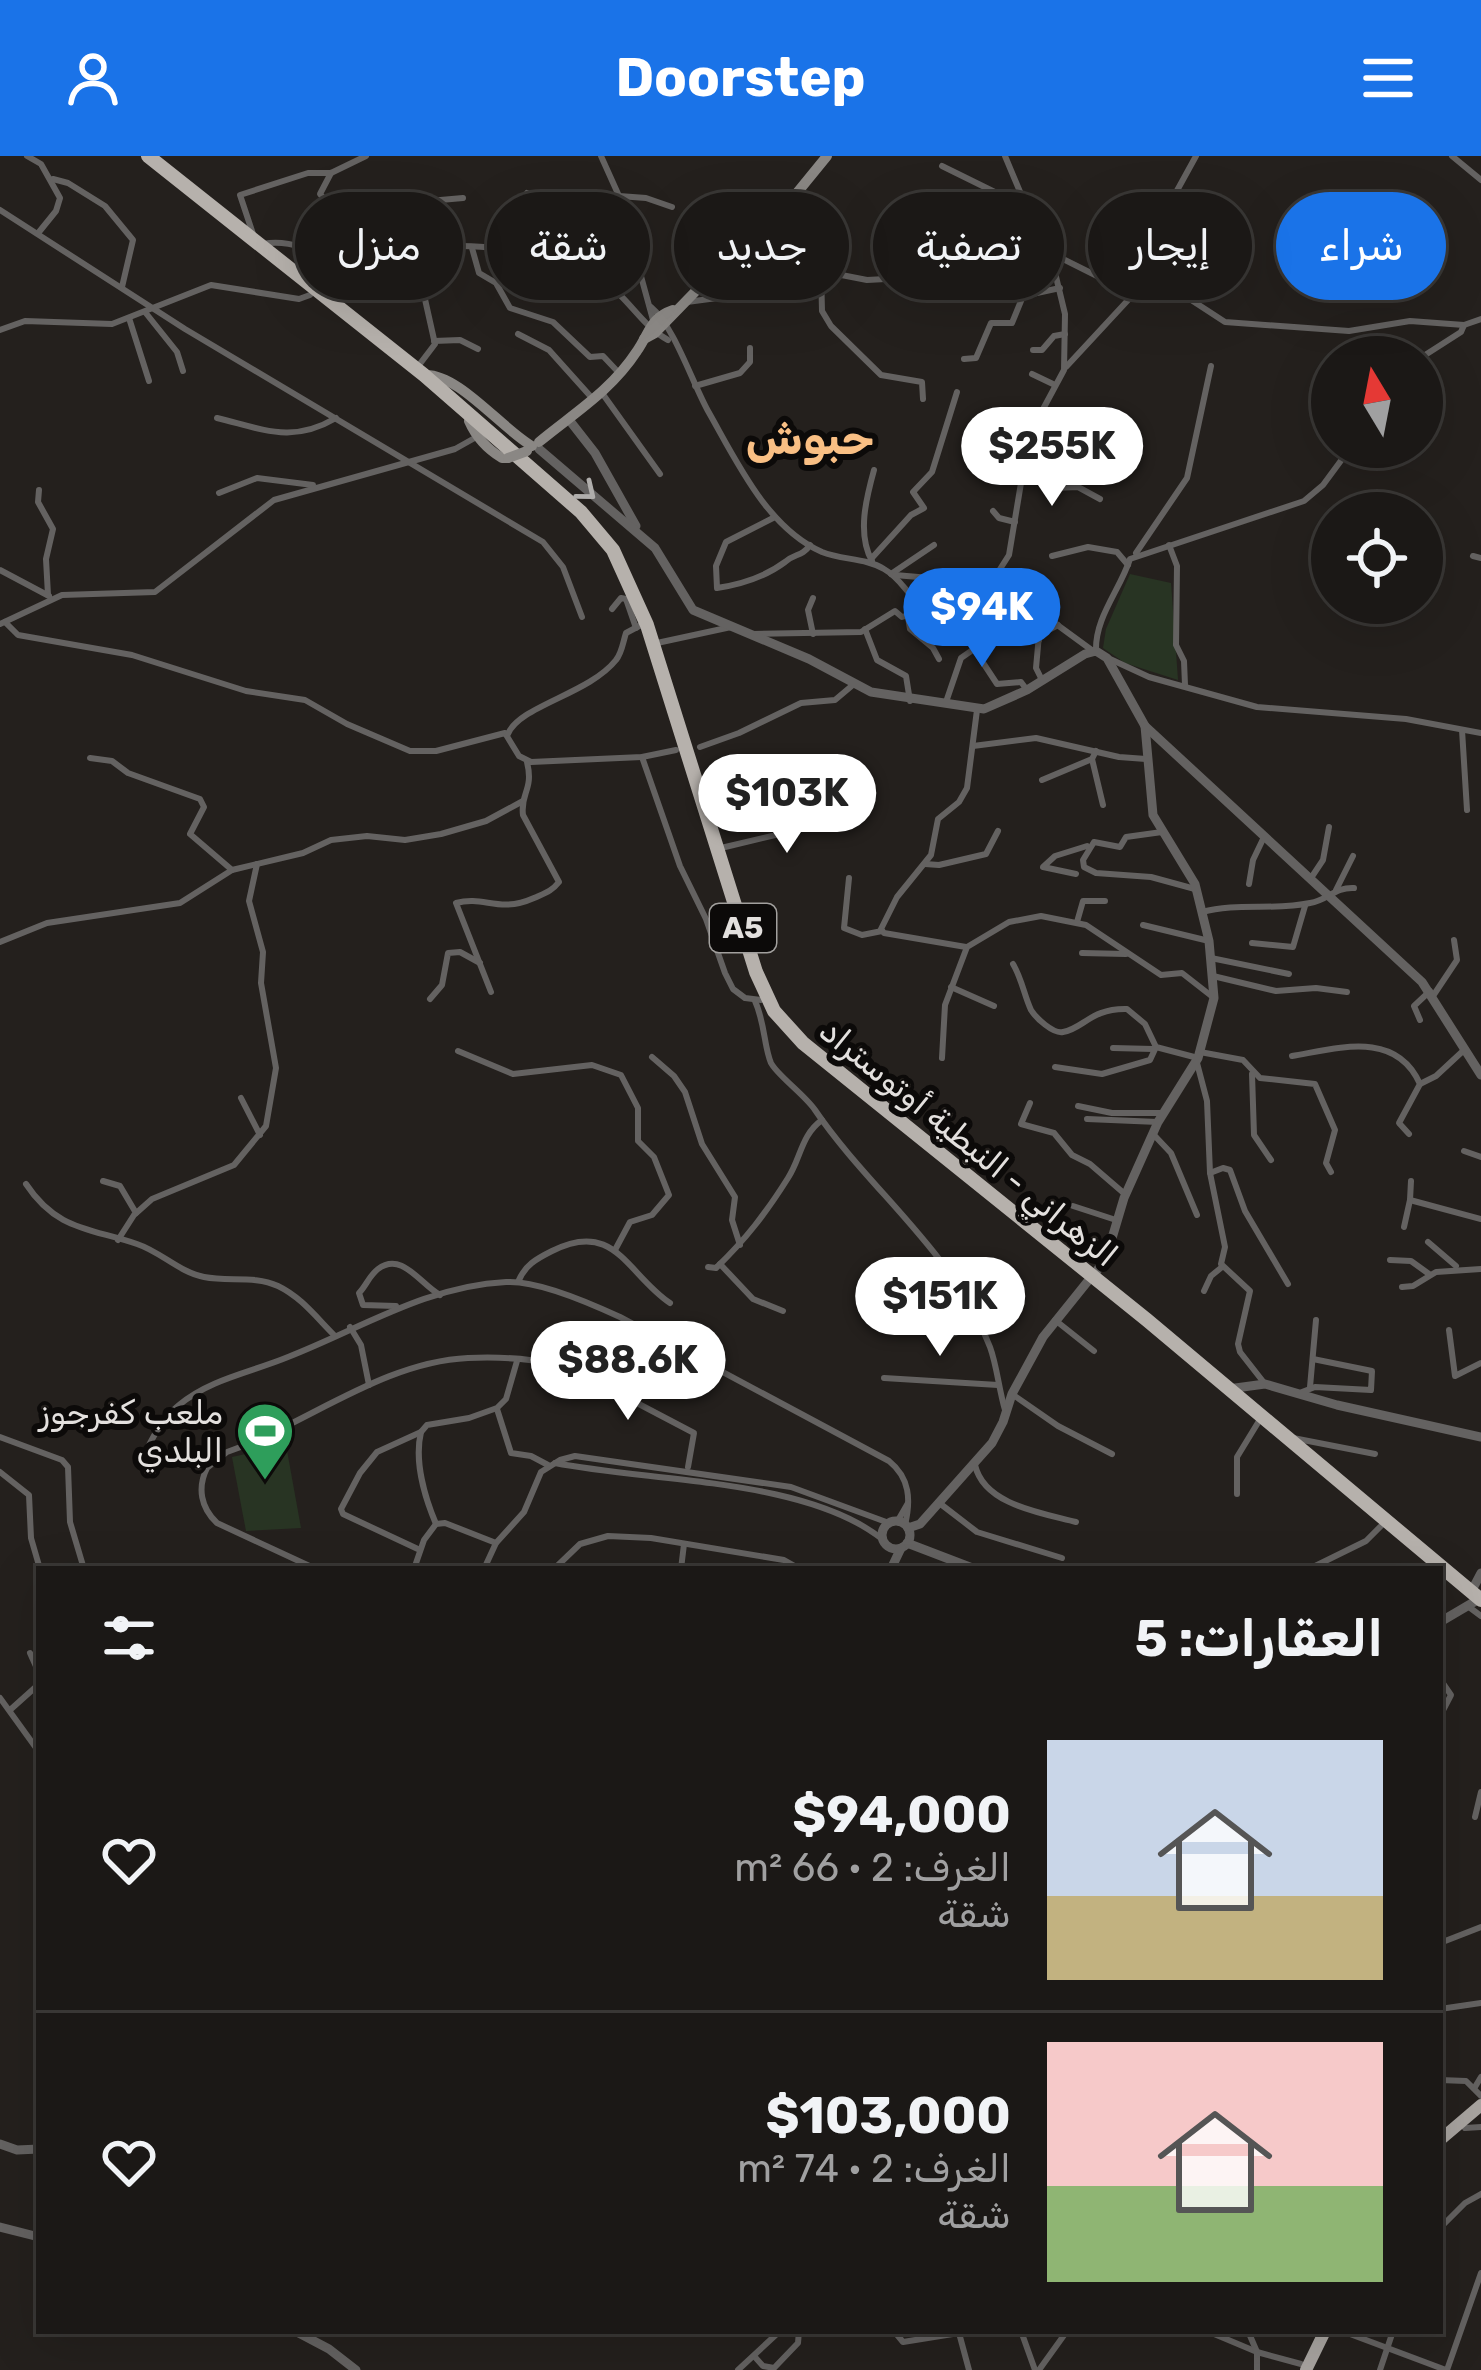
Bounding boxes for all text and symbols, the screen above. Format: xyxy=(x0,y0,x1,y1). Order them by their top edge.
icon: person xyxy=(60,45,126,111)
icon: menu xyxy=(1355,45,1421,111)
text: Doorstep xyxy=(615,46,866,110)
chip: منزل xyxy=(295,192,463,300)
chip: شقة xyxy=(487,192,650,300)
chip: جديد xyxy=(674,192,849,300)
chip: تصفية xyxy=(873,192,1064,300)
chip: إيجار xyxy=(1088,192,1252,300)
chip: شراء xyxy=(1276,192,1446,300)
north arrow xyxy=(1311,336,1443,468)
map controls xyxy=(1311,336,1443,624)
pin: $255K xyxy=(968,407,1136,509)
district label: حبوش xyxy=(746,412,874,465)
text: $255K xyxy=(988,423,1116,469)
one-way arrow xyxy=(573,477,595,499)
button: locate xyxy=(1311,492,1443,624)
pin: $94K xyxy=(911,568,1053,670)
text: $94K xyxy=(930,584,1034,630)
pin: $103K xyxy=(703,754,871,856)
text: $103K xyxy=(725,770,849,816)
road number: A5 xyxy=(710,904,776,952)
street label: الزهراني - النبطية أوتوستراد xyxy=(808,1010,1126,1279)
pin: $151K xyxy=(856,1257,1024,1359)
text: $151K xyxy=(882,1273,998,1319)
pin: $88.6K xyxy=(530,1321,726,1423)
text: $88.6K xyxy=(558,1337,698,1383)
place label: ملعب كفرجوز البلدي xyxy=(37,1393,223,1473)
sports icon: ملعب كفرجوز البلدي xyxy=(234,1400,296,1482)
icon: filters xyxy=(96,1605,162,1671)
text: العقارات: 5 xyxy=(1135,1608,1383,1669)
text: $94,000 xyxy=(792,1784,1011,1845)
icon: home xyxy=(1143,1788,1287,1932)
icon: heart xyxy=(96,1827,162,1893)
text: الغرف: 2 · 66 m² xyxy=(734,1845,1011,1891)
text: شقة xyxy=(937,1891,1011,1937)
text: $103,000 xyxy=(765,2085,1011,2146)
icon: home xyxy=(1143,2090,1287,2234)
icon: heart xyxy=(96,2129,162,2195)
text: الغرف: 2 · 74 m² xyxy=(737,2146,1011,2192)
text: شقة xyxy=(937,2192,1011,2238)

